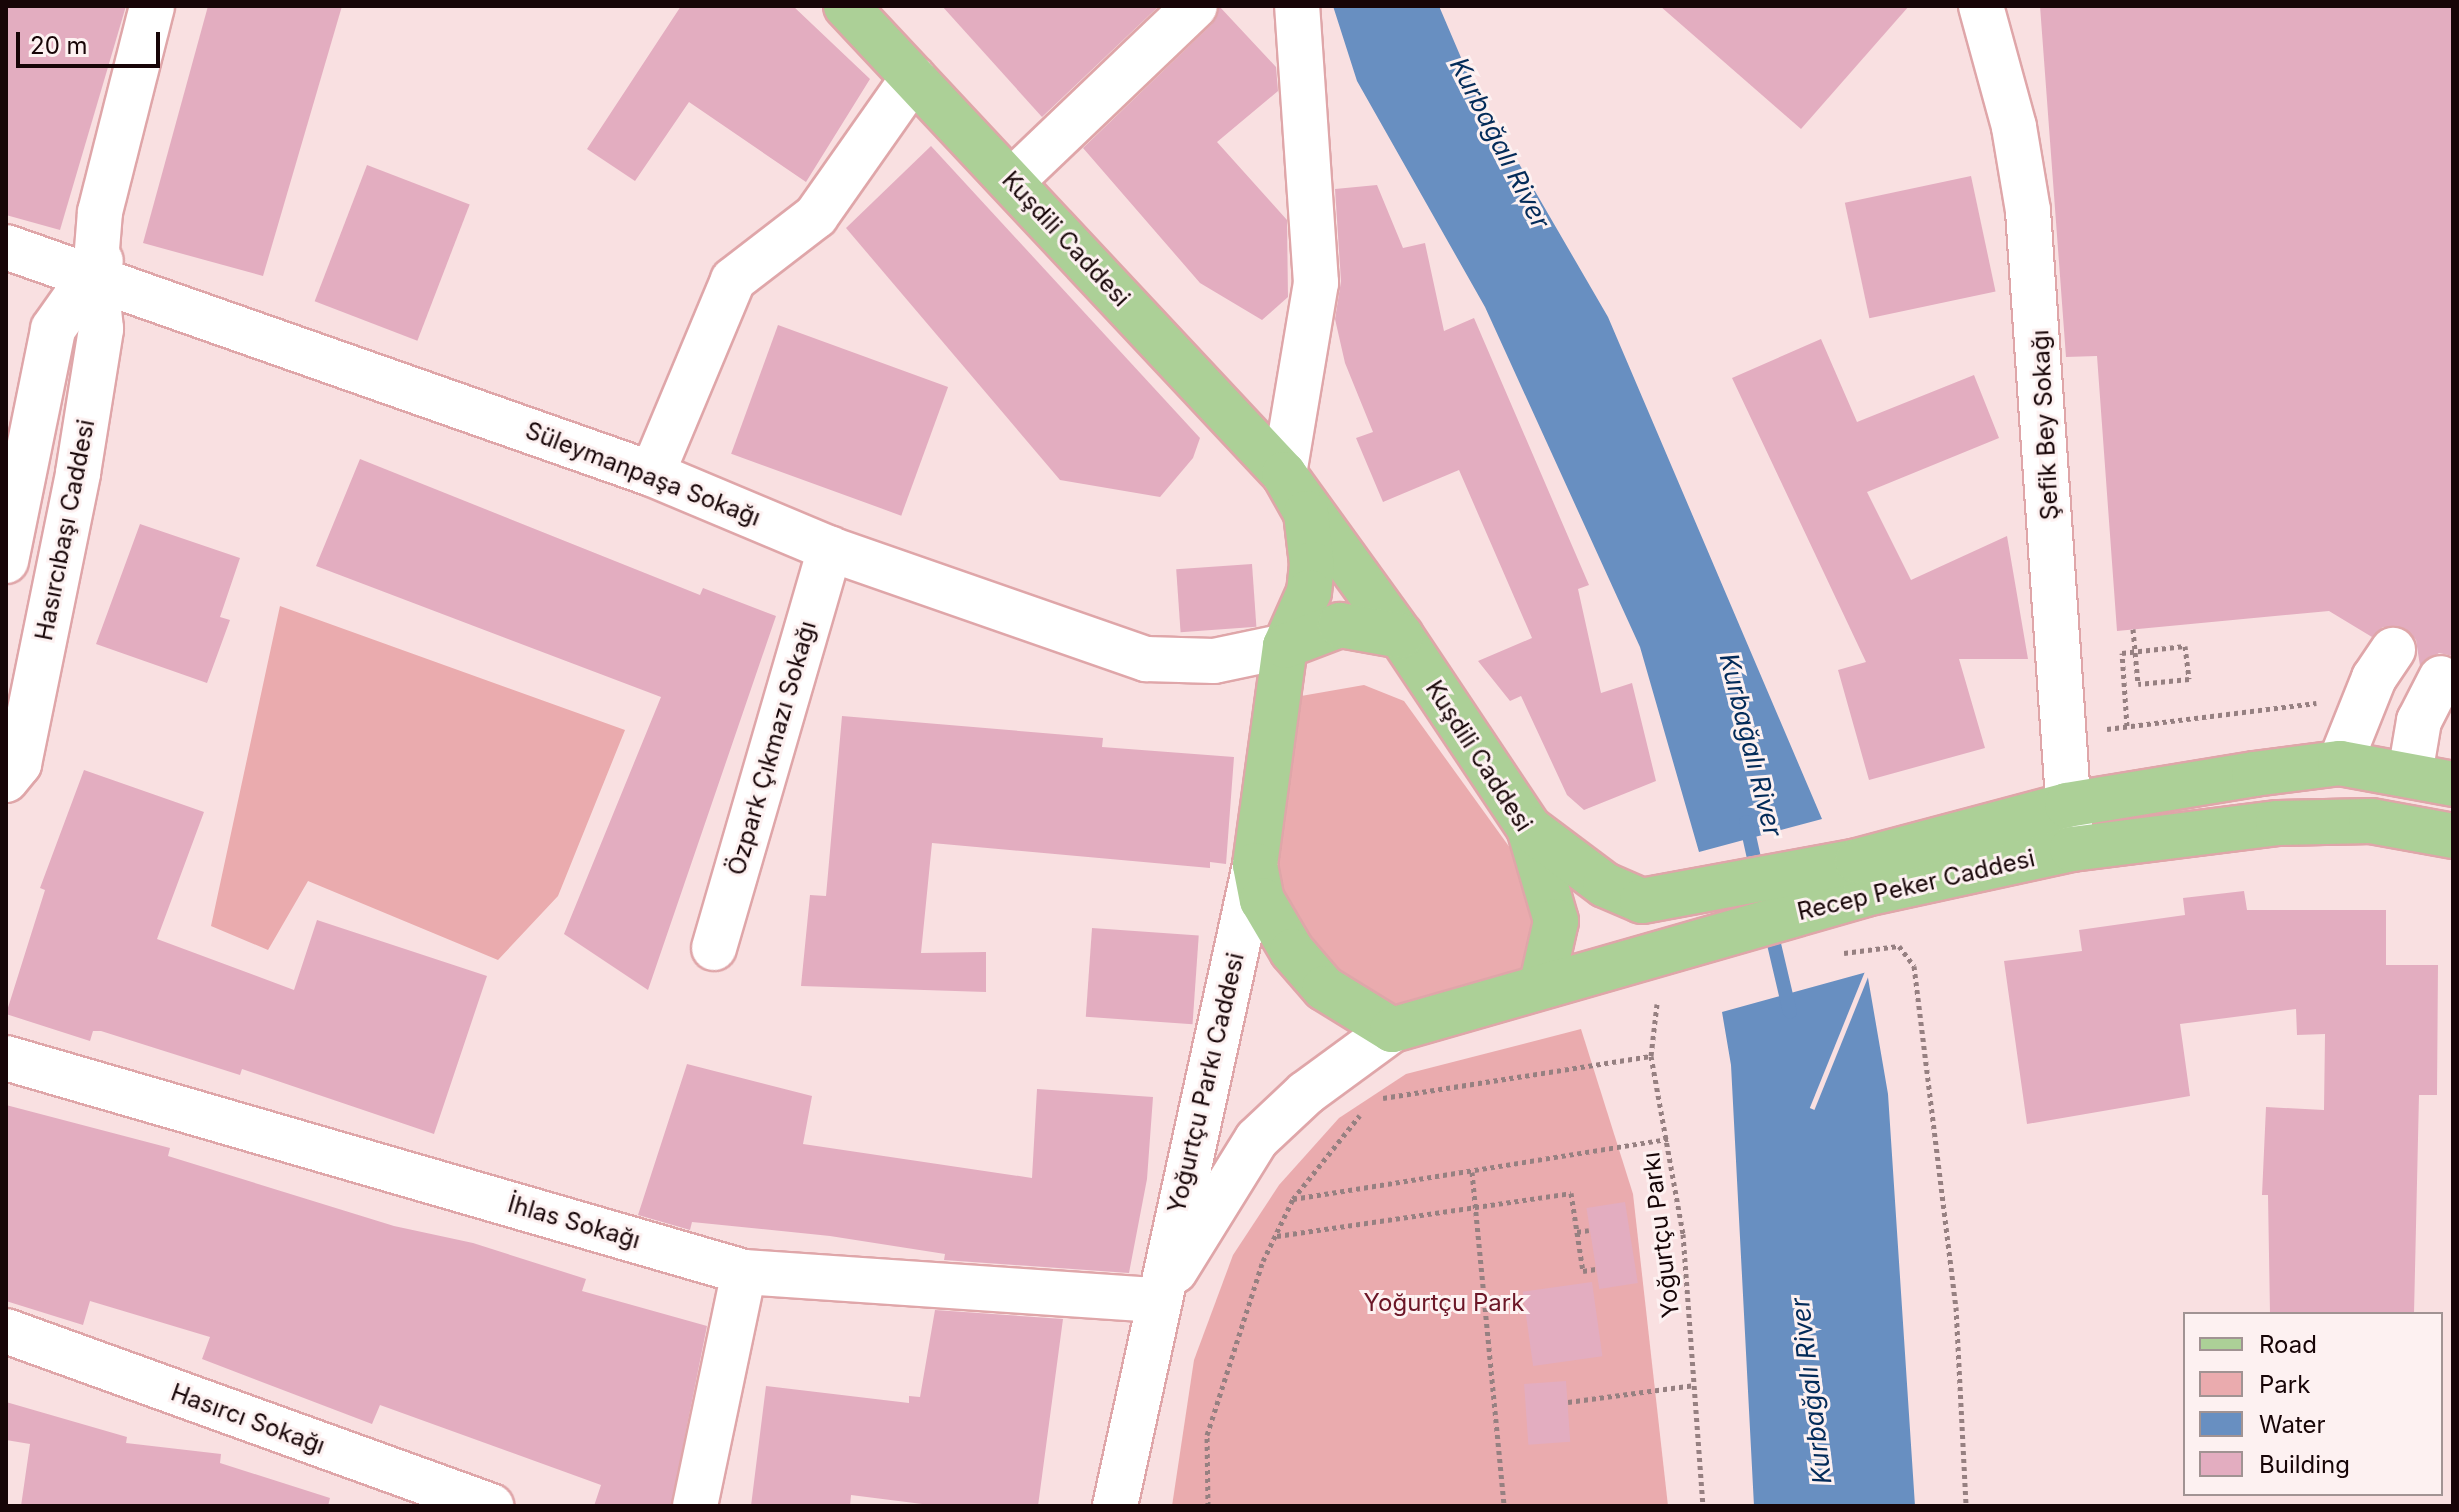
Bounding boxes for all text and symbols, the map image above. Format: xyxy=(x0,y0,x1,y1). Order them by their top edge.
scale bar xyxy=(20,16,164,66)
text: 20 m xyxy=(30,31,88,60)
water label: Kurbağalı River xyxy=(1443,52,1557,234)
street label: Kuşdili Caddesi xyxy=(996,166,1136,312)
street label: Şefik Bey Sokağı xyxy=(2026,329,2064,521)
street label: Süleymanpaşa Sokağı xyxy=(521,416,765,532)
street label: Hasırcıbaşı Caddesi xyxy=(29,417,101,643)
street label: Özpark Çıkmazı Sokağı xyxy=(722,618,822,878)
water label: Kurbağalı River xyxy=(1713,650,1789,840)
street label: Kuşdili Caddesi xyxy=(1420,675,1538,837)
street label: Recep Peker Caddesi xyxy=(1795,844,2037,926)
street label: Yoğurtçu Parkı Caddesi xyxy=(1162,950,1250,1216)
street label: Yoğurtçu Parkı xyxy=(1637,1151,1685,1319)
street label: İhlas Sokağı xyxy=(505,1189,643,1255)
park label: Yoğurtçu Park xyxy=(1364,1289,1524,1317)
water label: Kurbağalı River xyxy=(1784,1296,1838,1486)
legend xyxy=(2183,1312,2443,1496)
text: Road xyxy=(2259,1330,2317,1359)
text: Park xyxy=(2259,1370,2310,1399)
street label: Hasırcı Sokağı xyxy=(167,1378,329,1460)
text: Water xyxy=(2259,1410,2326,1439)
text: Building xyxy=(2259,1450,2350,1479)

